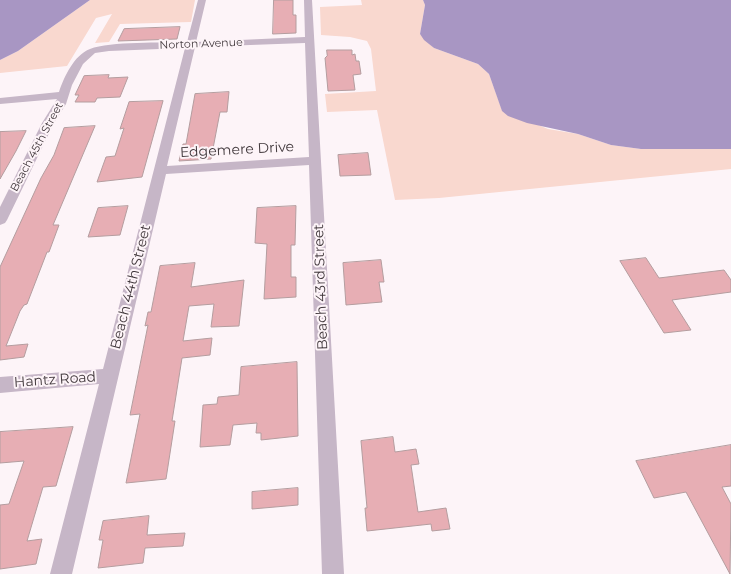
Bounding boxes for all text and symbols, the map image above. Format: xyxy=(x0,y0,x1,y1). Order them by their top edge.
street label: Norton Avenue xyxy=(159,36,243,52)
street label: Beach 45th Street xyxy=(8,100,66,194)
street label: Edgemere Drive xyxy=(179,139,295,161)
street label: Beach 44th Street xyxy=(107,223,155,351)
street label: Beach 43rd Street xyxy=(310,224,332,350)
street label: Hantz Road xyxy=(13,369,97,391)

